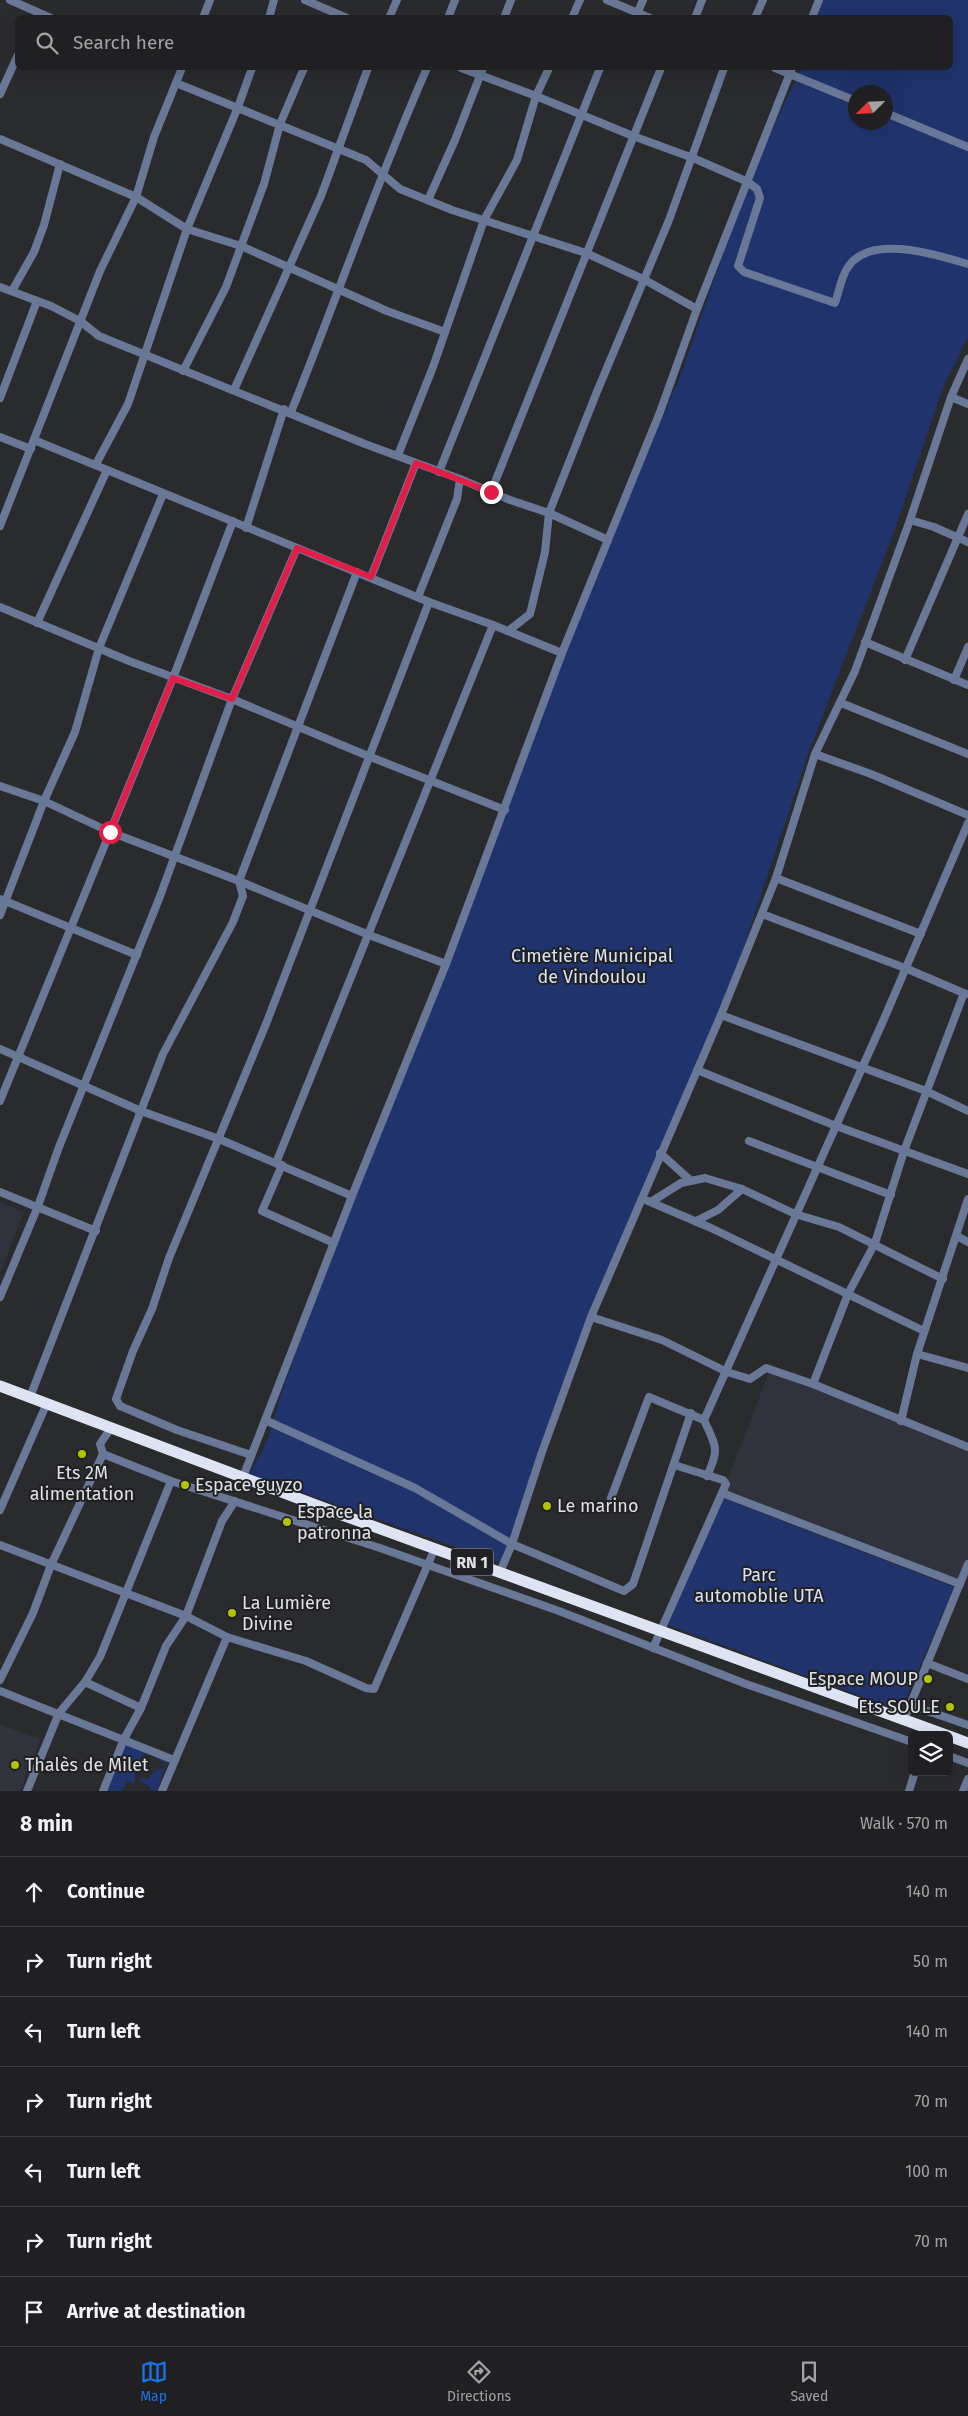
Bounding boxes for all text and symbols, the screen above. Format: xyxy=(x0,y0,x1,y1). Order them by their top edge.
search box xyxy=(15,15,953,70)
icon: search xyxy=(33,29,61,57)
text: Search here xyxy=(73,31,174,54)
north arrow xyxy=(848,85,893,130)
route end xyxy=(480,481,503,504)
route start xyxy=(99,821,122,844)
park label: Cimetière Municipal de Vindoulou xyxy=(511,945,673,988)
marker: Ets 2M alimentation xyxy=(76,1448,88,1460)
place label: Ets 2M alimentation xyxy=(30,1462,134,1505)
place label: Espace guyzo xyxy=(195,1474,303,1496)
marker: Espace guyzo xyxy=(179,1479,191,1491)
place label: Le marino xyxy=(557,1495,638,1517)
marker: Le marino xyxy=(541,1500,553,1512)
place label: Espace la patronna xyxy=(297,1501,373,1544)
marker: Espace la patronna xyxy=(281,1516,293,1528)
road number: RN 1 xyxy=(451,1548,493,1575)
park label: Parc automoblie UTA xyxy=(694,1564,824,1607)
place label: La Lumière Divine xyxy=(242,1592,331,1635)
marker: La Lumière Divine xyxy=(226,1607,238,1619)
place label: Espace MOUP xyxy=(808,1668,918,1690)
marker: Espace MOUP xyxy=(922,1673,934,1685)
place label: Ets SOULE xyxy=(858,1696,940,1718)
marker: Ets SOULE xyxy=(944,1701,956,1713)
map controls xyxy=(908,1731,953,1776)
button: layers xyxy=(908,1731,953,1776)
place label: Thalès de Milet xyxy=(25,1754,149,1776)
marker: Thalès de Milet xyxy=(9,1759,21,1771)
text: 8 min xyxy=(20,1811,73,1837)
text: Walk · 570 m xyxy=(860,1814,948,1833)
icon: ahead xyxy=(20,1878,48,1906)
text: Continue xyxy=(67,1880,145,1903)
text: 140 m xyxy=(906,1882,948,1901)
icon: right xyxy=(20,1948,48,1976)
text: Turn right xyxy=(67,1950,152,1973)
text: 50 m xyxy=(913,1952,948,1971)
icon: left xyxy=(20,2018,48,2046)
text: Turn left xyxy=(67,2020,141,2043)
text: 140 m xyxy=(906,2022,948,2041)
icon: right xyxy=(20,2088,48,2116)
text: Turn right xyxy=(67,2090,152,2113)
text: 70 m xyxy=(914,2092,948,2111)
icon: left xyxy=(20,2158,48,2186)
text: Turn left xyxy=(67,2160,141,2183)
text: 100 m xyxy=(905,2162,948,2181)
icon: right xyxy=(20,2228,48,2256)
text: Turn right xyxy=(67,2230,152,2253)
text: 70 m xyxy=(914,2232,948,2251)
icon: arrive xyxy=(20,2298,48,2326)
text: Arrive at destination xyxy=(67,2300,246,2323)
tab: Map xyxy=(140,2358,168,2405)
tab: Directions xyxy=(447,2358,511,2405)
tab: Saved xyxy=(790,2358,828,2405)

